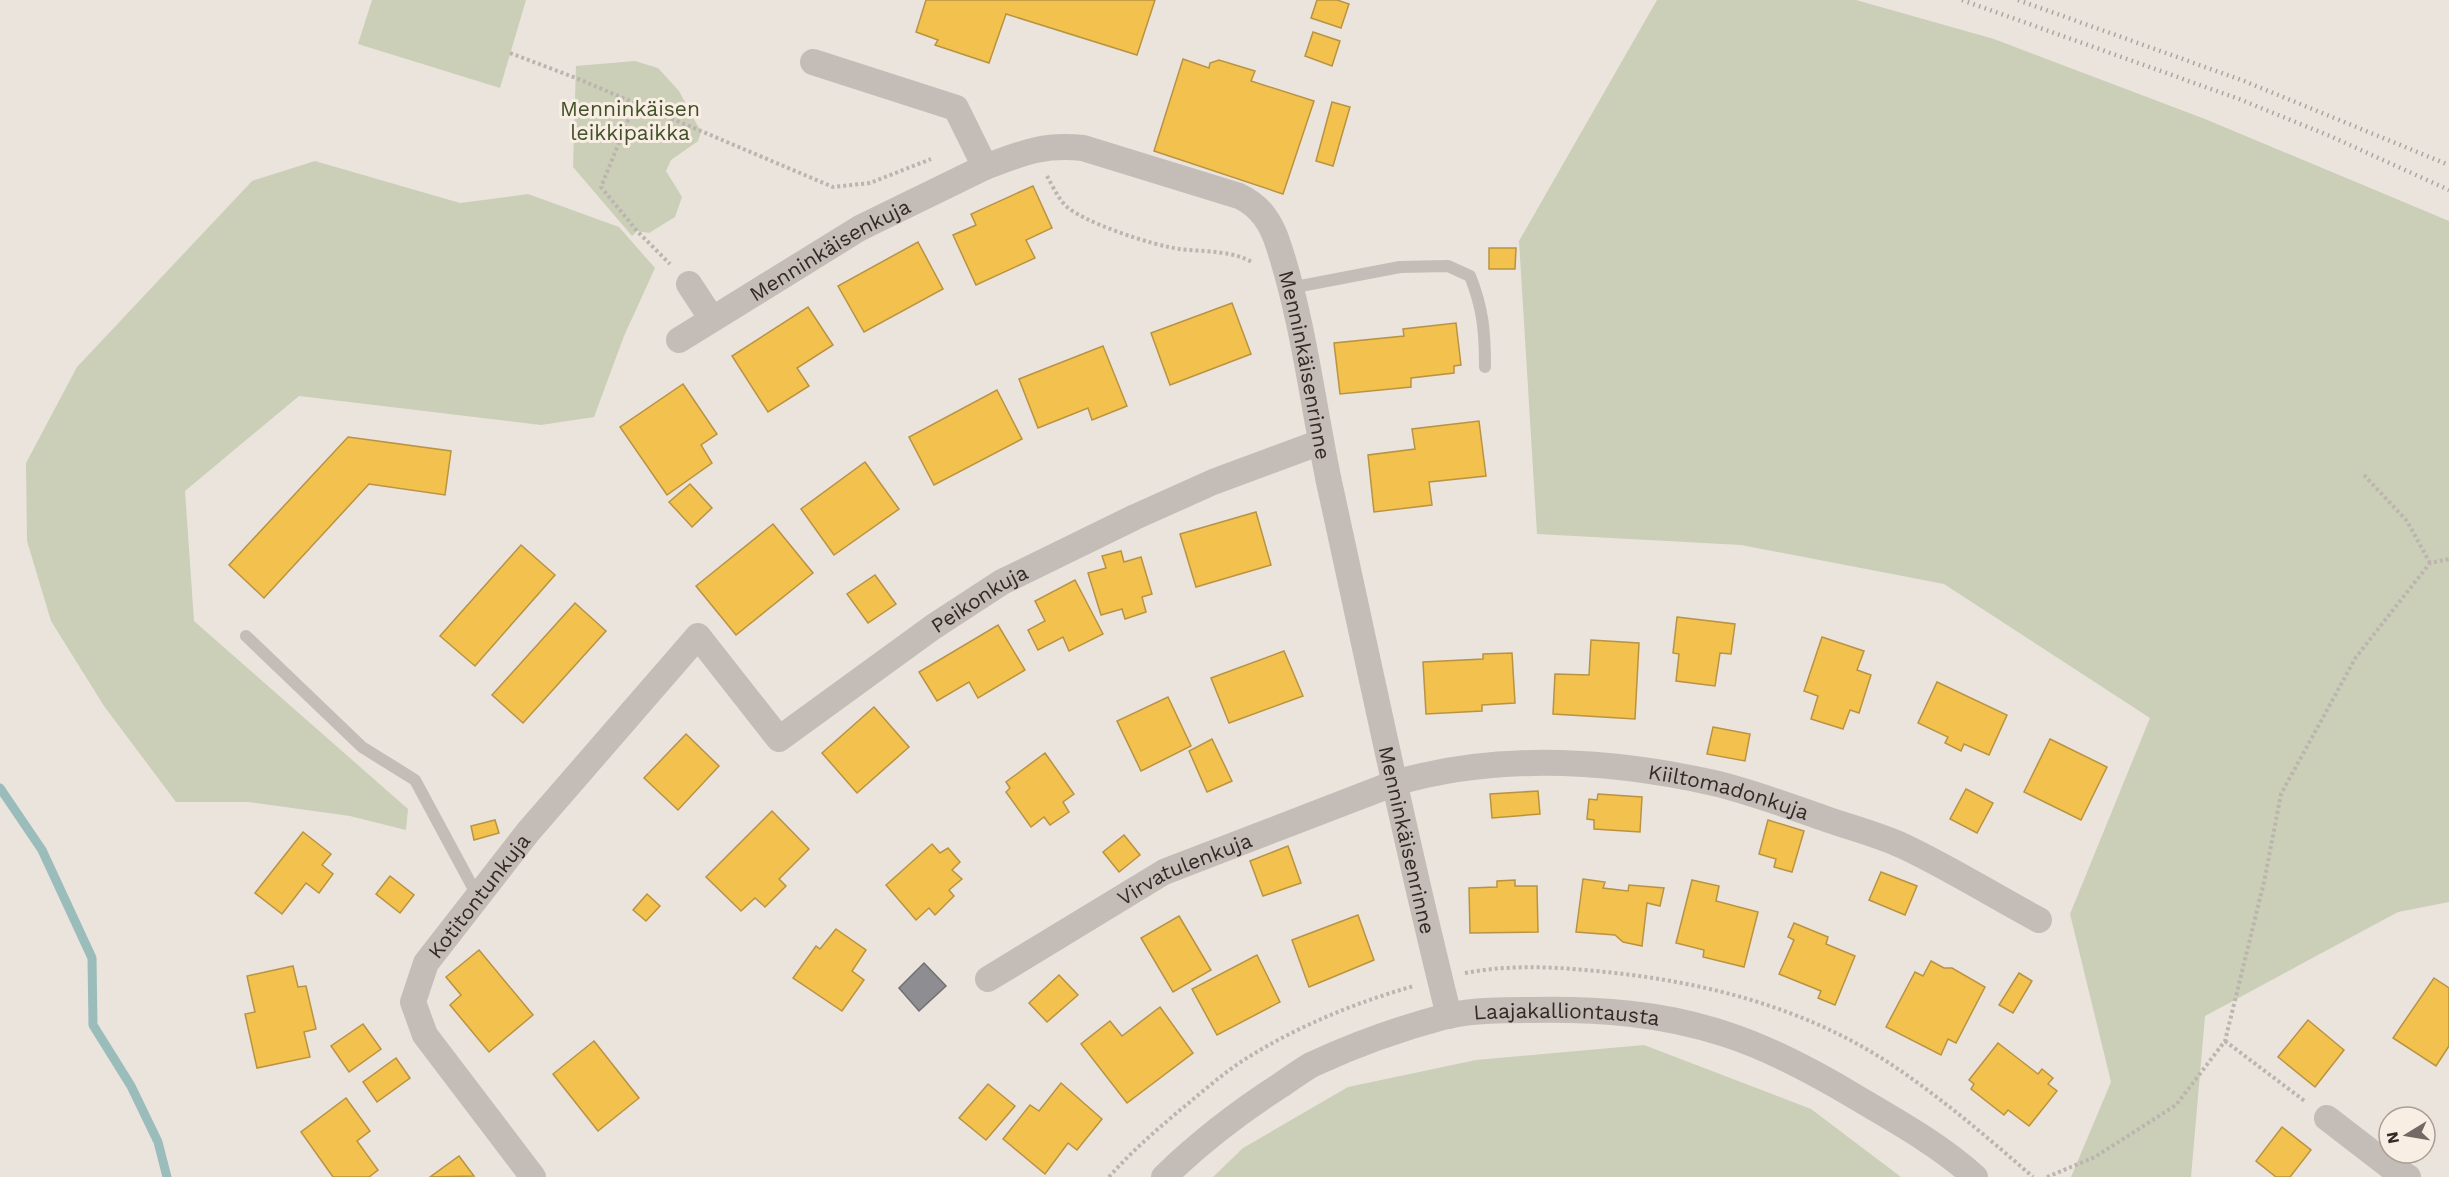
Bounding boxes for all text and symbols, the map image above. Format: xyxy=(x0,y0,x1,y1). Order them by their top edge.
park label: Menninkäisen leikkipaikka xyxy=(560,96,700,145)
street label: Menninkäisenkuja xyxy=(745,193,914,306)
street label: Menninkäisenrinne xyxy=(1274,267,1337,461)
street label: Peikonkuja xyxy=(926,559,1032,638)
street label: Menninkäisenrinne xyxy=(1374,743,1441,936)
street label: Kiiltomadonkuja xyxy=(1647,759,1813,825)
street label: Virvatulenkuja xyxy=(1112,827,1255,910)
street label: Kotitontunkuja xyxy=(422,828,535,963)
street label: Laajakalliontausta xyxy=(1472,997,1662,1030)
north arrow xyxy=(2377,1105,2437,1165)
text: N xyxy=(2382,1130,2403,1145)

